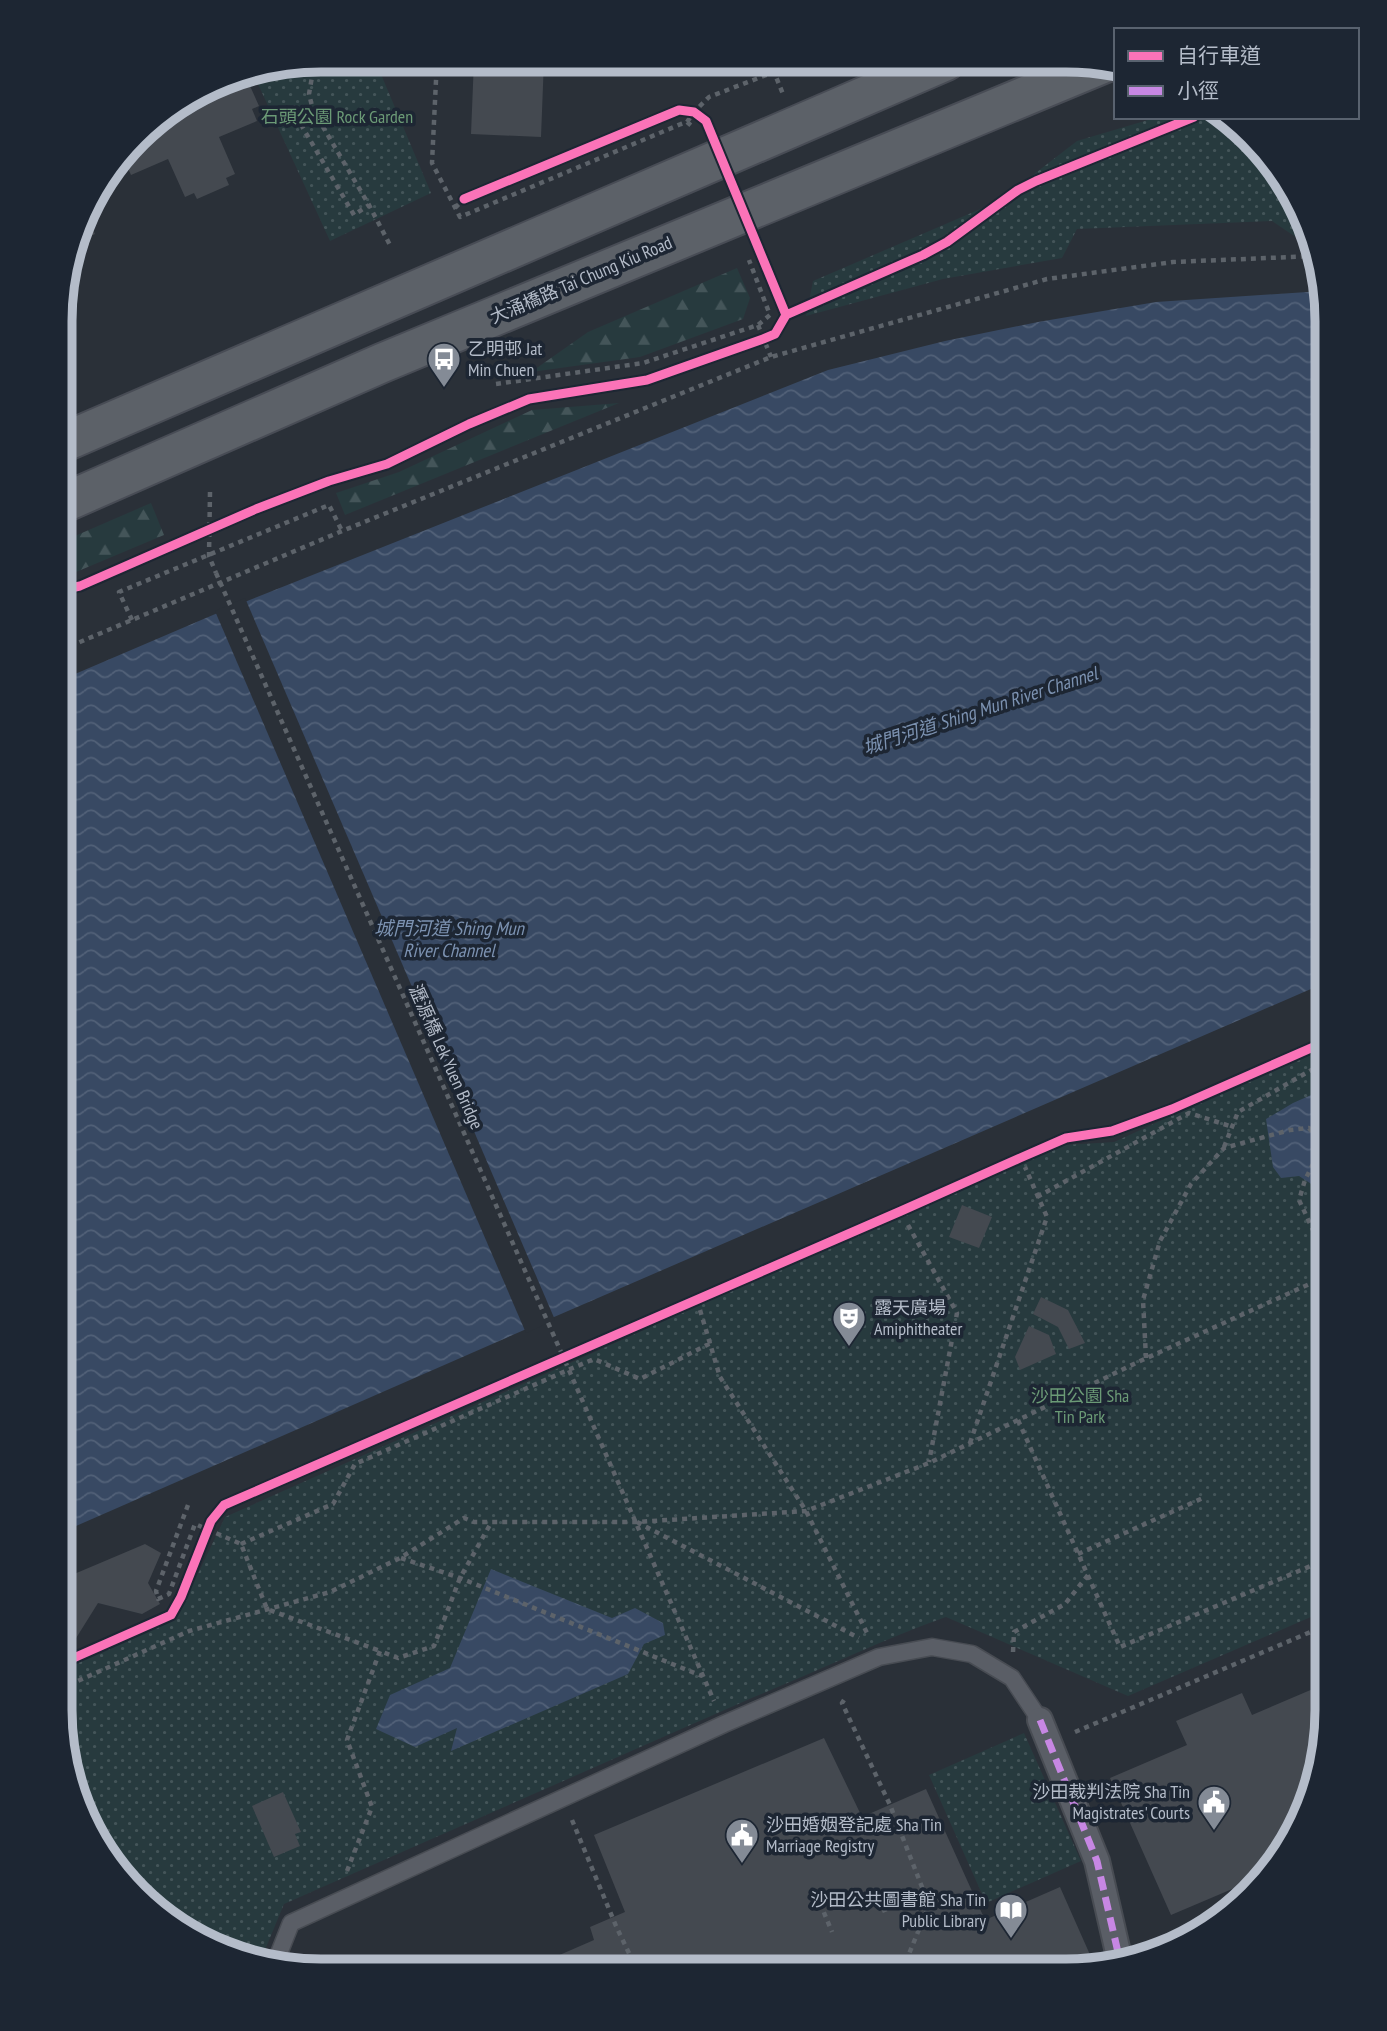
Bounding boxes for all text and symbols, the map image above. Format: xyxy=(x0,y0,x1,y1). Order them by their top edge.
legend xyxy=(1114,28,1359,119)
text: 自行車道 xyxy=(1177,42,1261,69)
text: 小徑 xyxy=(1177,77,1219,104)
park label: 石頭公園 Rock Garden xyxy=(261,105,413,128)
street label: 大涌橋路 Tai Chung Kiu Road xyxy=(486,231,675,328)
place label: 乙明邨 Jat Min Chuen xyxy=(468,337,542,381)
bus stop icon: 乙明邨 Jat Min Chuen xyxy=(425,340,463,389)
water label: 城門河道 Shing Mun River Channel xyxy=(860,660,1102,759)
water label: 城門河道 Shing Mun River Channel xyxy=(374,916,526,962)
street label: 瀝源橋 Lek Yuen Bridge xyxy=(404,981,489,1133)
place label: 露天廣場 Amiphitheater xyxy=(874,1296,963,1340)
theatre icon: 露天廣場 Amiphitheater xyxy=(830,1299,868,1348)
park label: 沙田公園 Sha Tin Park xyxy=(1031,1384,1129,1428)
place label: 沙田裁判法院 Sha Tin Magistrates' Courts xyxy=(1032,1780,1190,1824)
public building icon: 沙田裁判法院 Sha Tin Magistrates' Courts xyxy=(1195,1783,1233,1832)
place label: 沙田婚姻登記處 Sha Tin Marriage Registry xyxy=(766,1813,942,1857)
public building icon: 沙田婚姻登記處 Sha Tin Marriage Registry xyxy=(723,1816,761,1865)
place label: 沙田公共圖書館 Sha Tin Public Library xyxy=(810,1888,986,1932)
library icon: 沙田公共圖書館 Sha Tin Public Library xyxy=(992,1891,1030,1940)

